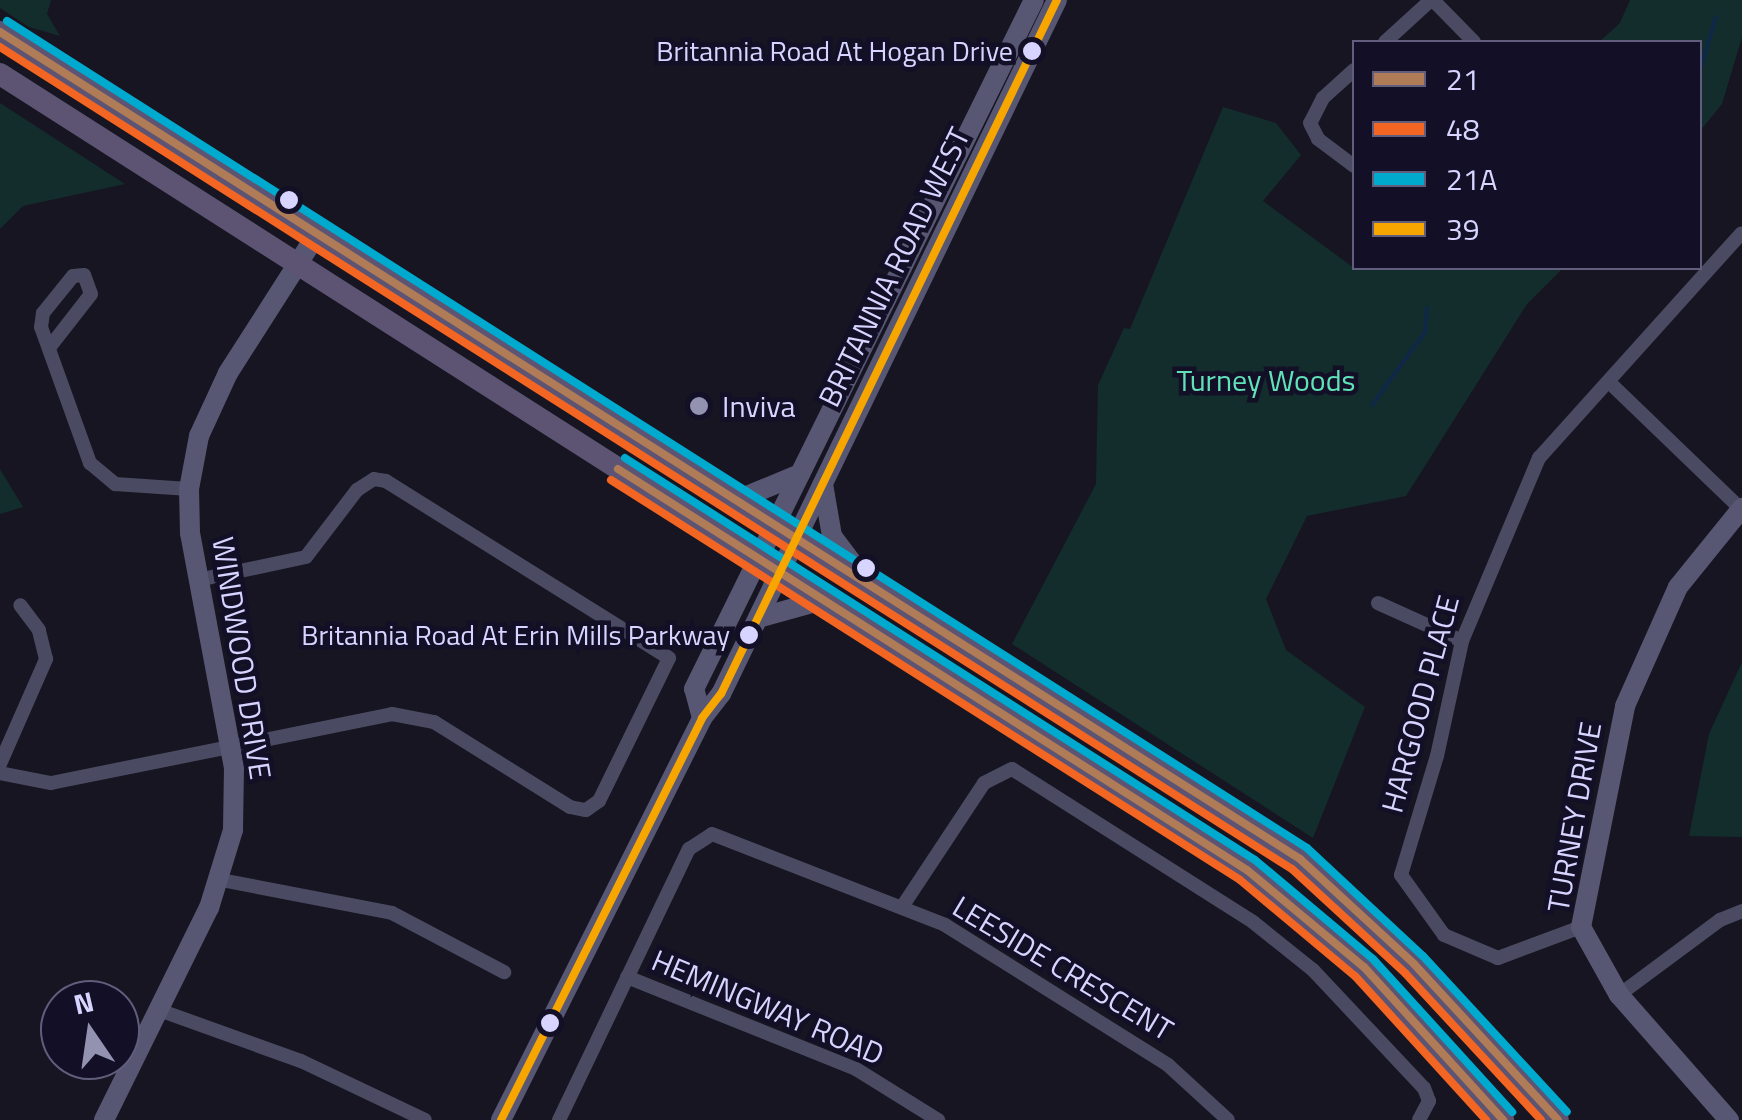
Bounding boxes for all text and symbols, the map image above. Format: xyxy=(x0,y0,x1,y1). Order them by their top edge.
place label: Britannia Road At Hogan Drive xyxy=(656,34,1013,68)
legend xyxy=(1352,40,1702,270)
marker: Britannia Road At Hogan Drive xyxy=(1022,41,1042,61)
text: 21 xyxy=(1446,56,1480,102)
text: 48 xyxy=(1446,106,1480,152)
street label: BRITANNIA ROAD WEST xyxy=(811,122,977,412)
text: 21A xyxy=(1446,156,1497,202)
unlabelled marker xyxy=(279,190,299,210)
text: 39 xyxy=(1446,206,1480,252)
park label: Turney Woods xyxy=(1176,362,1356,398)
place label: Inviva xyxy=(722,388,796,424)
marker: Inviva xyxy=(686,393,712,419)
street label: WINDWOOD DRIVE xyxy=(205,534,279,782)
unlabelled marker xyxy=(856,558,876,578)
street label: HARGOOD PLACE xyxy=(1374,592,1466,816)
place label: Britannia Road At Erin Mills Parkway xyxy=(301,618,730,652)
marker: Britannia Road At Erin Mills Parkway xyxy=(739,625,759,645)
street label: TURNEY DRIVE xyxy=(1540,719,1608,915)
street label: LEESIDE CRESCENT xyxy=(947,888,1179,1048)
street label: HEMINGWAY ROAD xyxy=(647,942,889,1072)
text: N xyxy=(69,979,98,1025)
north arrow xyxy=(40,980,140,1080)
unlabelled marker xyxy=(540,1013,560,1033)

